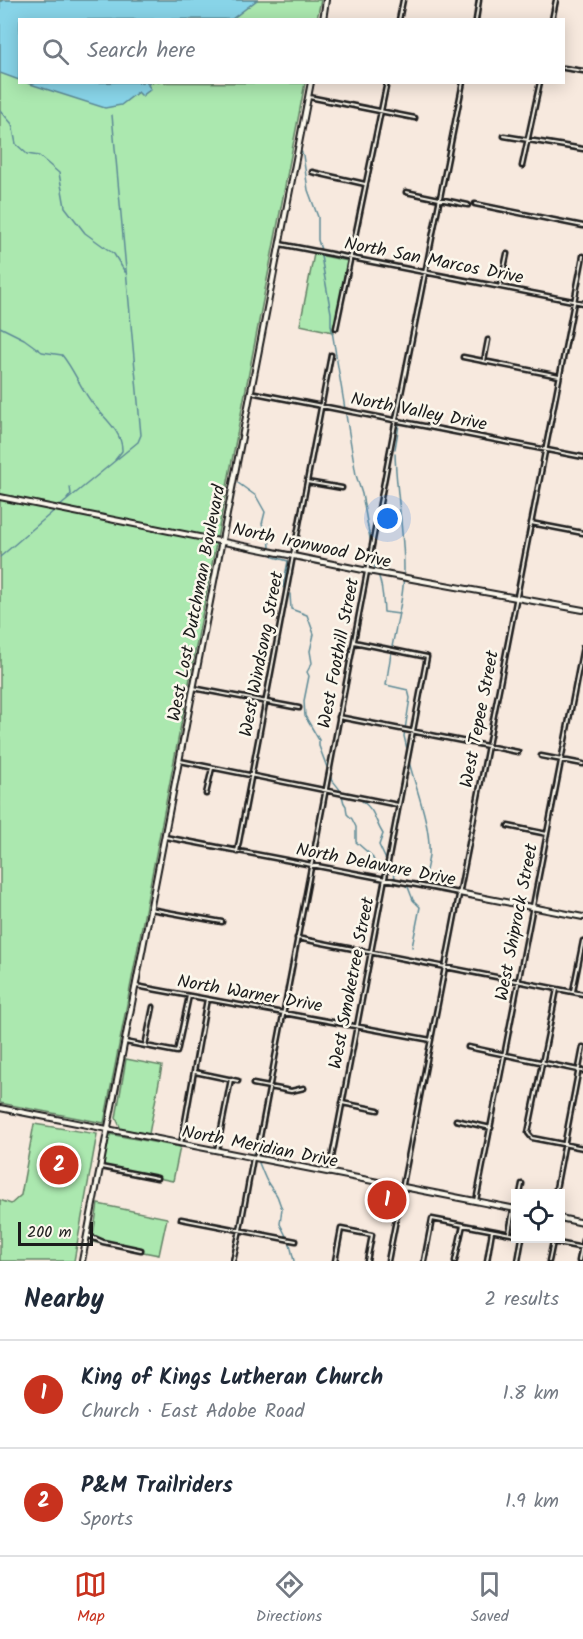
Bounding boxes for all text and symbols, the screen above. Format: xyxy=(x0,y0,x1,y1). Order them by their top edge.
search box xyxy=(18,18,565,84)
text: Search here xyxy=(87,34,195,69)
icon: search xyxy=(39,35,72,68)
street label: North San Marcos Drive xyxy=(342,230,526,293)
street label: North Valley Drive xyxy=(348,385,489,440)
street label: West Lost Dutchman Boulevard xyxy=(160,482,235,724)
your location xyxy=(373,504,402,533)
street label: North Ironwood Drive xyxy=(230,515,394,577)
street label: West Windsong Street xyxy=(232,568,293,739)
street label: West Foothill Street xyxy=(311,575,368,731)
street label: West Tepee Street xyxy=(453,647,508,790)
street label: North Delaware Drive xyxy=(293,836,458,895)
street label: West Shiprock Street xyxy=(488,840,547,1003)
street label: West Smoketree Street xyxy=(322,894,384,1072)
street label: North Warner Drive xyxy=(175,967,325,1022)
street label: North Meridian Drive xyxy=(179,1118,340,1177)
pin: 2 xyxy=(40,1142,78,1188)
pin: 1 xyxy=(368,1178,406,1222)
map controls xyxy=(511,1189,565,1243)
button: locate xyxy=(511,1189,565,1243)
scale bar xyxy=(18,1219,93,1246)
text: 200 m xyxy=(27,1220,71,1245)
text: Nearby xyxy=(24,1279,104,1321)
text: 2 results xyxy=(484,1284,559,1316)
text: King of Kings Lutheran Church xyxy=(81,1361,383,1396)
text: 1 xyxy=(40,1378,47,1410)
text: 1.8 km xyxy=(503,1378,559,1410)
text: Church · East Adobe Road xyxy=(81,1396,305,1428)
text: P&M Trailriders xyxy=(81,1469,233,1504)
text: 2 xyxy=(38,1486,49,1518)
text: 1.9 km xyxy=(505,1486,559,1518)
text: Sports xyxy=(81,1504,133,1536)
tab: Map xyxy=(74,1568,107,1629)
tab: Directions xyxy=(256,1568,322,1629)
tab: Saved xyxy=(471,1568,509,1629)

